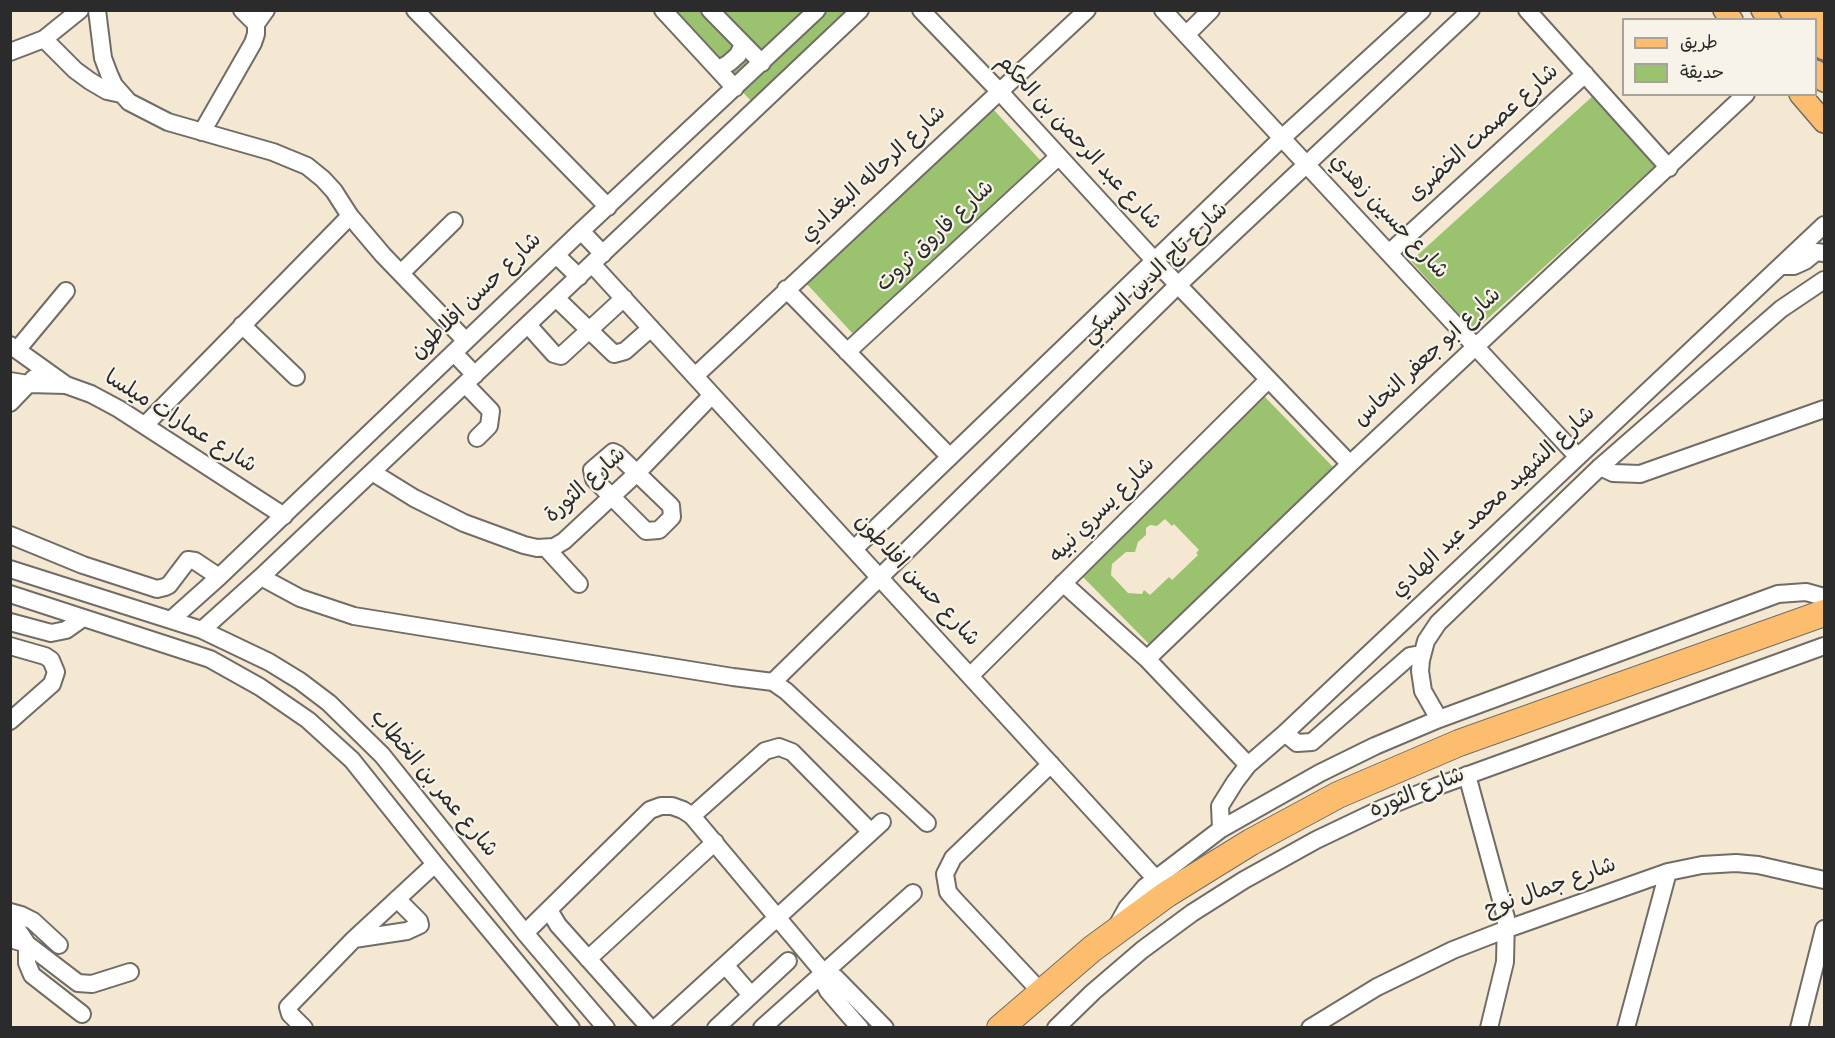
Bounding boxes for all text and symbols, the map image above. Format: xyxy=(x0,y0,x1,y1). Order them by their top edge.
legend xyxy=(1622,18,1817,96)
text: طريق xyxy=(1680,32,1718,57)
street label: شارع عبد الرحمن بن الحكم xyxy=(989,51,1165,237)
street label: شارع عصمت الخضرى xyxy=(1404,60,1566,210)
text: حديقة xyxy=(1680,62,1724,87)
street label: شارع الرحاله البغدادي xyxy=(797,102,953,250)
street label: شارع حسين زهدي xyxy=(1322,150,1452,286)
street label: شارع فاروق ثروت xyxy=(872,176,1002,300)
street label: شارع تاج الدين السبكي xyxy=(1079,199,1235,351)
street label: شارع حسن افلاطون xyxy=(407,229,549,367)
street label: شارع ابو جعفر النحاس xyxy=(1350,284,1508,434)
street label: شارع عمارات ميلسا xyxy=(98,367,260,481)
street label: شارع الشهيد محمد عبد الهادي xyxy=(1387,402,1603,606)
street label: شارع الثورة xyxy=(541,444,633,530)
street label: شارع يسري نبيه xyxy=(1045,453,1163,571)
street label: شارع حسن افلاطون xyxy=(847,510,983,654)
street label: شارع عمر بن الخطاب xyxy=(363,706,501,864)
street label: شارع الثوره xyxy=(1366,764,1470,826)
street label: شارع جمال نوح xyxy=(1481,854,1621,926)

